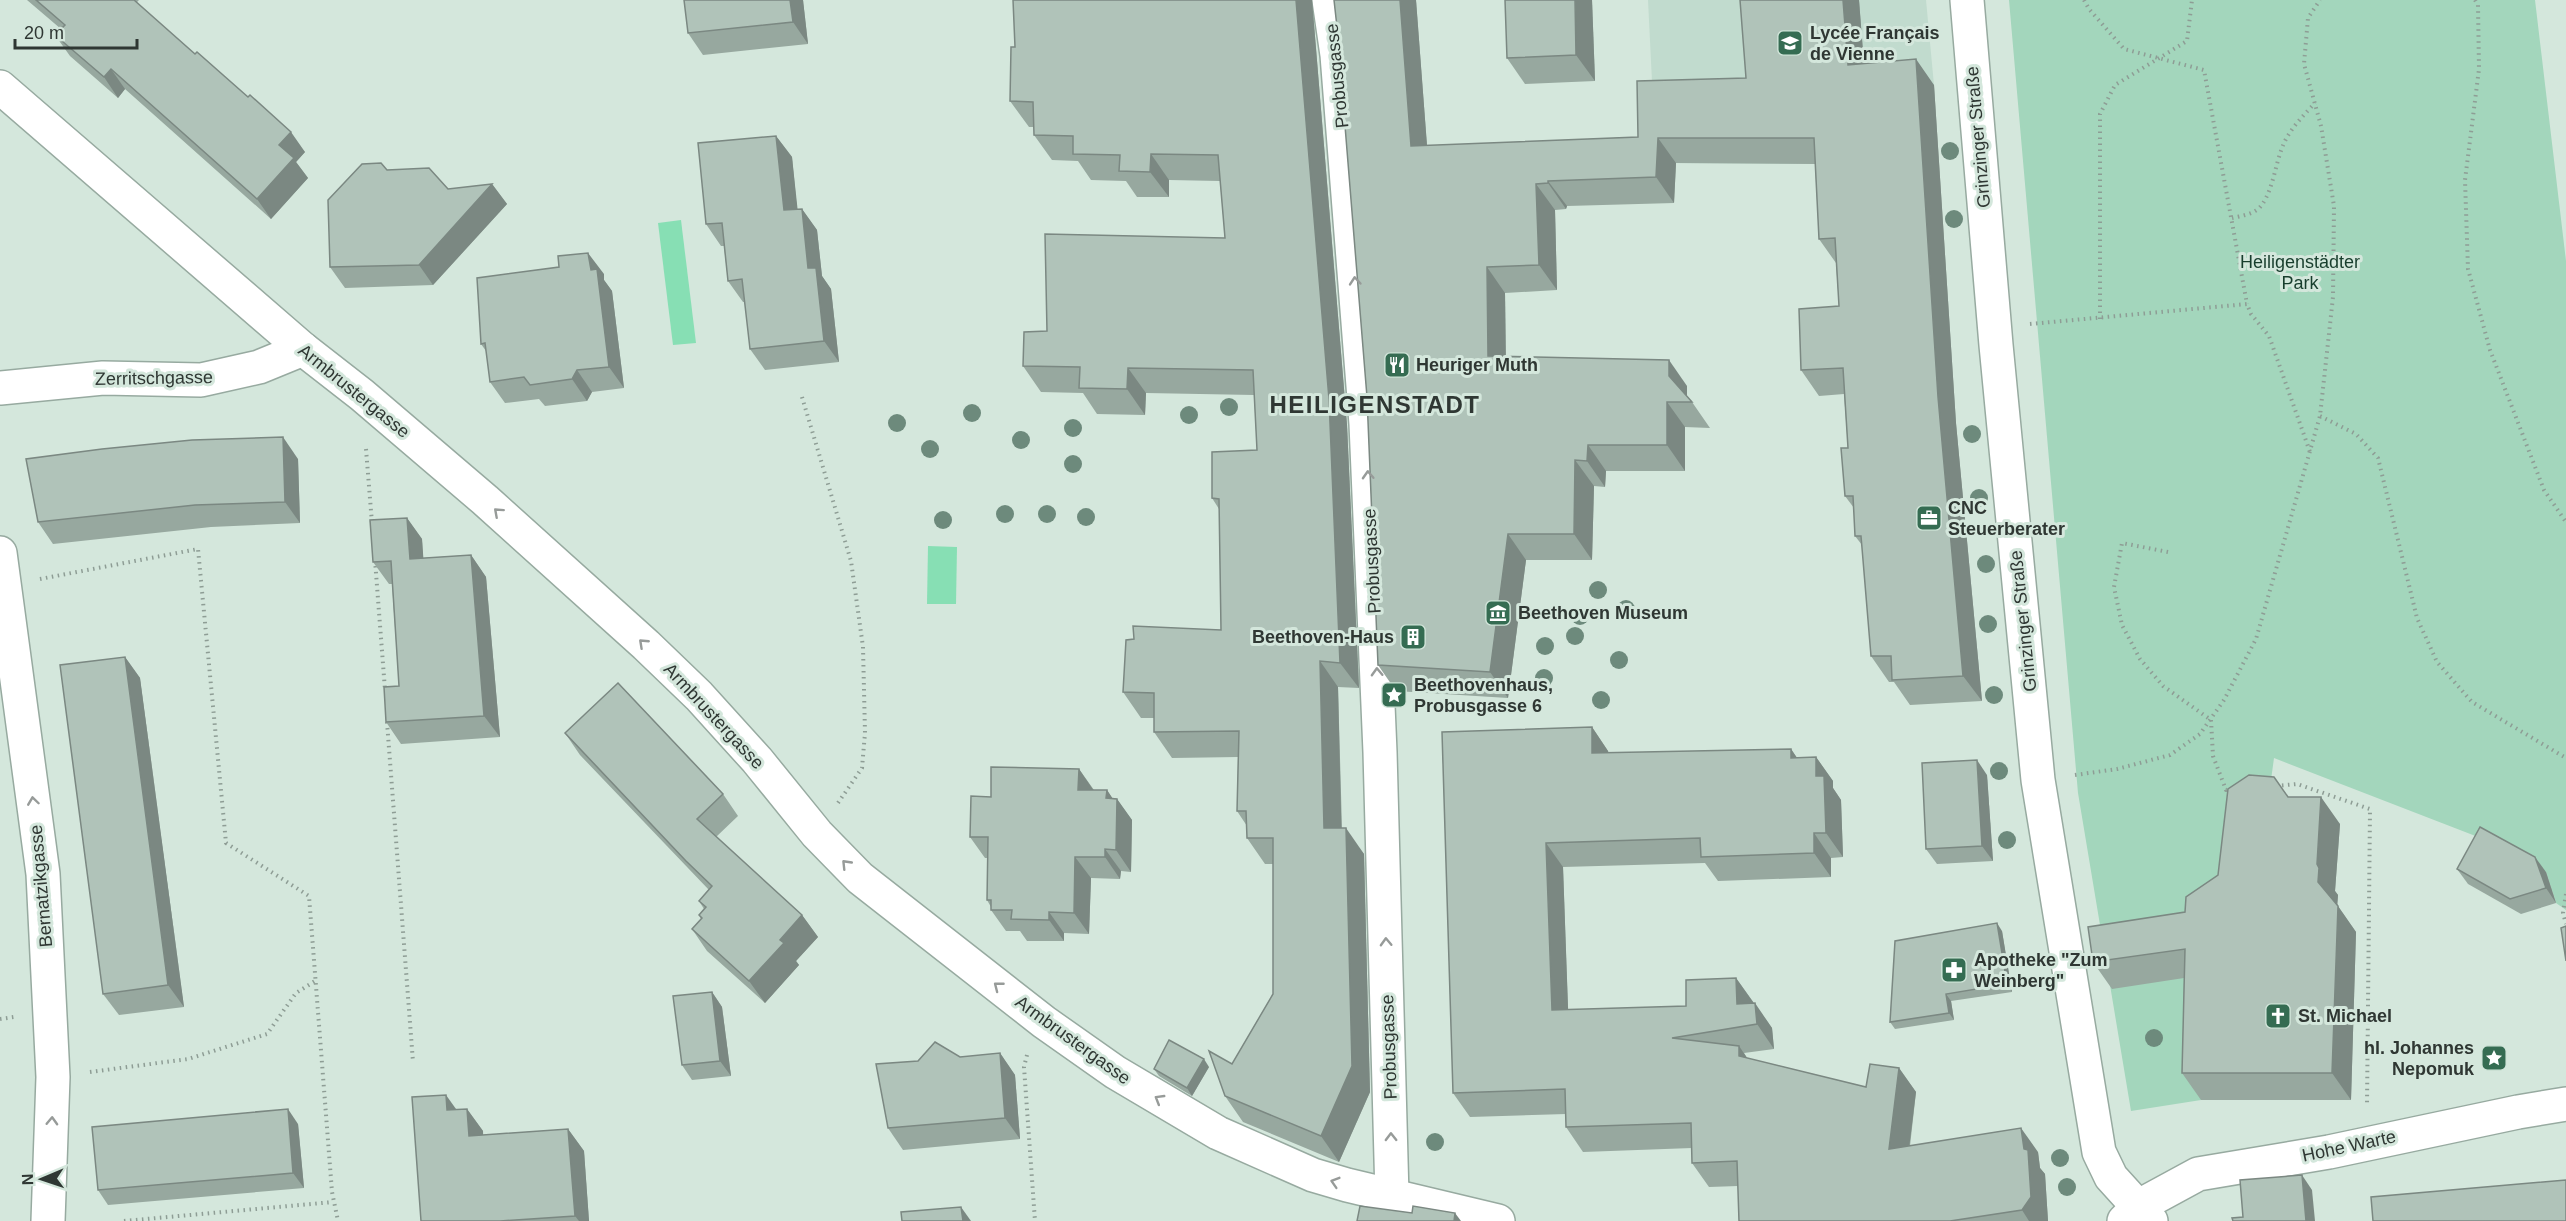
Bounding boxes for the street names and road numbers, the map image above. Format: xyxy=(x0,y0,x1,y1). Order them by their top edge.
street label: Probusgasse xyxy=(1322,23,1352,129)
street label: Grinzinger Straße xyxy=(1962,65,1994,209)
street label: Armbrustergasse xyxy=(294,340,414,442)
street label: Zerritschgasse xyxy=(95,367,213,389)
street label: Probusgasse xyxy=(1359,508,1385,614)
street label: Grinzinger Straße xyxy=(2006,549,2040,693)
street label: Armbrustergasse xyxy=(660,659,768,773)
street label: Bernatzikgasse xyxy=(26,824,56,948)
street label: Armbrustergasse xyxy=(1012,992,1134,1088)
street label: Probusgasse xyxy=(1377,994,1401,1100)
street label: Hohe Warte xyxy=(2300,1126,2398,1166)

